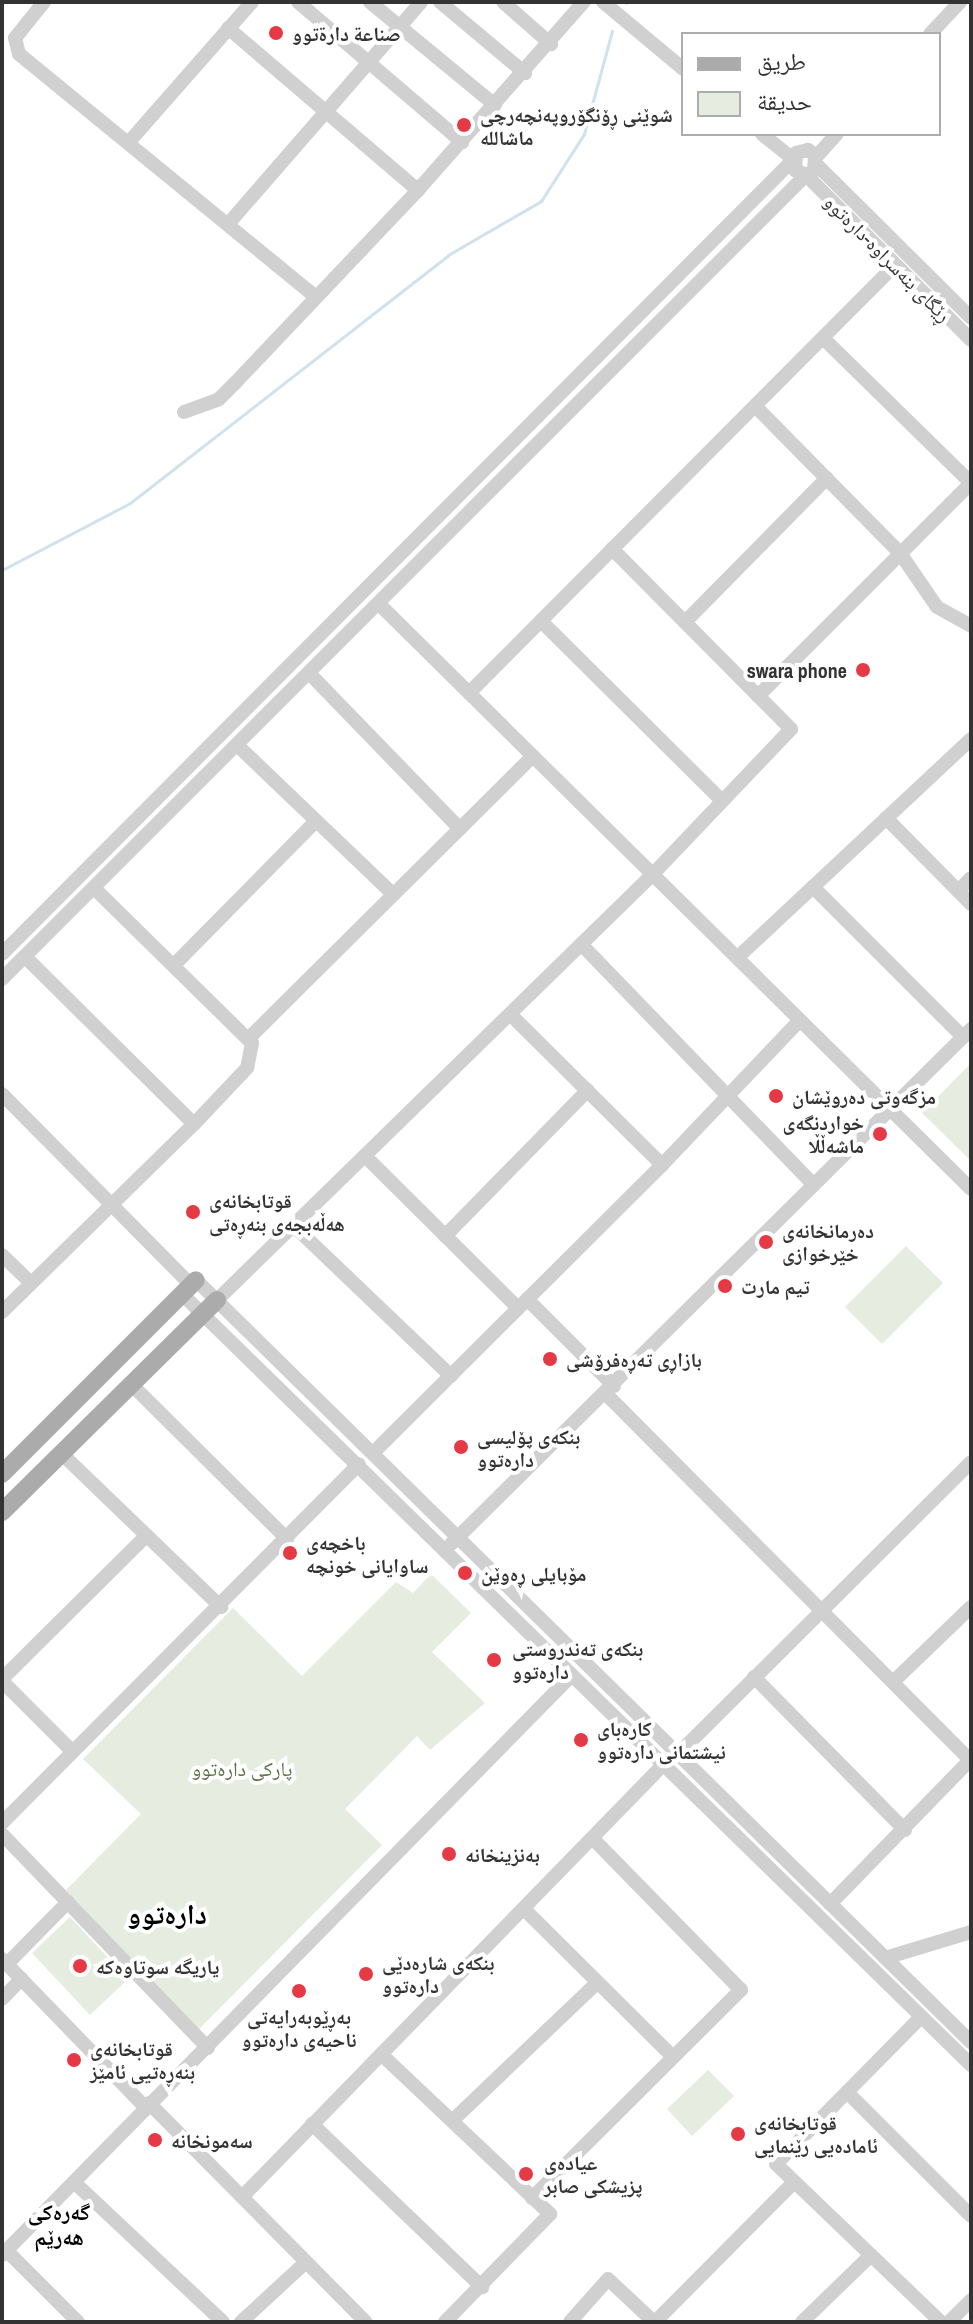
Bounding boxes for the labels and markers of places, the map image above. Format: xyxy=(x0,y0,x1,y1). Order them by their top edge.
place label: صناعة دارةتوو xyxy=(292,21,401,45)
marker: صناعة دارةتوو xyxy=(267,24,285,42)
place label: شوێنی ڕۆنگۆروپەنچەرچی ماشاللە xyxy=(480,102,673,149)
marker: شوێنی ڕۆنگۆروپەنچەرچی ماشاللە xyxy=(455,116,473,134)
place label: swara phone xyxy=(747,658,847,682)
marker: swara phone xyxy=(854,661,872,679)
place label: مزگەوتی دەروێشان xyxy=(792,1084,936,1108)
marker: مزگەوتی دەروێشان xyxy=(767,1087,785,1105)
place label: خواردنگەی ماشەڵڵا xyxy=(782,1110,864,1157)
marker: خواردنگەی ماشەڵڵا xyxy=(871,1125,889,1143)
place label: قوتابخانەی هەڵەبجەی بنەڕەتی xyxy=(209,1188,345,1235)
marker: قوتابخانەی هەڵەبجەی بنەڕەتی xyxy=(184,1203,202,1221)
place label: دەرمانخانەی خێرخوازی xyxy=(782,1218,874,1265)
marker: دەرمانخانەی خێرخوازی xyxy=(757,1233,775,1251)
place label: تیم مارت xyxy=(741,1274,810,1298)
marker: تیم مارت xyxy=(716,1277,734,1295)
place label: بازاڕی تەڕەفرۆشی xyxy=(566,1347,702,1371)
marker: بازاڕی تەڕەفرۆشی xyxy=(541,1350,559,1368)
place label: بنکەی پۆلیسی دارەتوو xyxy=(477,1424,580,1471)
marker: بنکەی پۆلیسی دارەتوو xyxy=(452,1438,470,1456)
place label: باخچەی ساوایانی خونچە xyxy=(306,1530,429,1577)
marker: باخچەی ساوایانی خونچە xyxy=(281,1544,299,1562)
place label: مۆبایلی ڕەوێن xyxy=(481,1561,586,1585)
marker: مۆبایلی ڕەوێن xyxy=(456,1564,474,1582)
place label: بنکەی تەندروستی دارەتوو xyxy=(512,1636,643,1683)
marker: بنکەی تەندروستی دارەتوو xyxy=(483,1649,505,1671)
place label: کارەبای نیشتمانی دارەتوو xyxy=(597,1716,726,1763)
marker: کارەبای نیشتمانی دارەتوو xyxy=(572,1731,590,1749)
place label: بەنزینخانە xyxy=(465,1842,540,1866)
marker: بەنزینخانە xyxy=(440,1845,458,1863)
place label: بنکەی شارەدێی دارەتوو xyxy=(382,1950,494,1997)
place label: یاریگە سوتاوەکە xyxy=(96,1954,219,1978)
marker: یاریگە سوتاوەکە xyxy=(71,1957,89,1975)
marker: بنکەی شارەدێی دارەتوو xyxy=(357,1965,375,1983)
marker: بەڕێوبەرایەتی ناحیەی دارەتوو xyxy=(290,1982,308,2000)
place label: بەڕێوبەرایەتی ناحیەی دارەتوو xyxy=(241,2004,357,2051)
place label: قوتابخانەی بنەڕەتیی ئامێز xyxy=(90,2036,195,2083)
marker: قوتابخانەی بنەڕەتیی ئامێز xyxy=(65,2051,83,2069)
place label: قوتابخانەی ئامادەیی رێنمایی xyxy=(754,2110,878,2157)
marker: قوتابخانەی ئامادەیی رێنمایی xyxy=(729,2125,747,2143)
place label: سەمونخانە xyxy=(171,2128,253,2152)
marker: سەمونخانە xyxy=(146,2131,164,2149)
place label: عیادەی پزیشکی صابر xyxy=(544,2150,642,2197)
marker: عیادەی پزیشکی صابر xyxy=(515,2163,537,2185)

